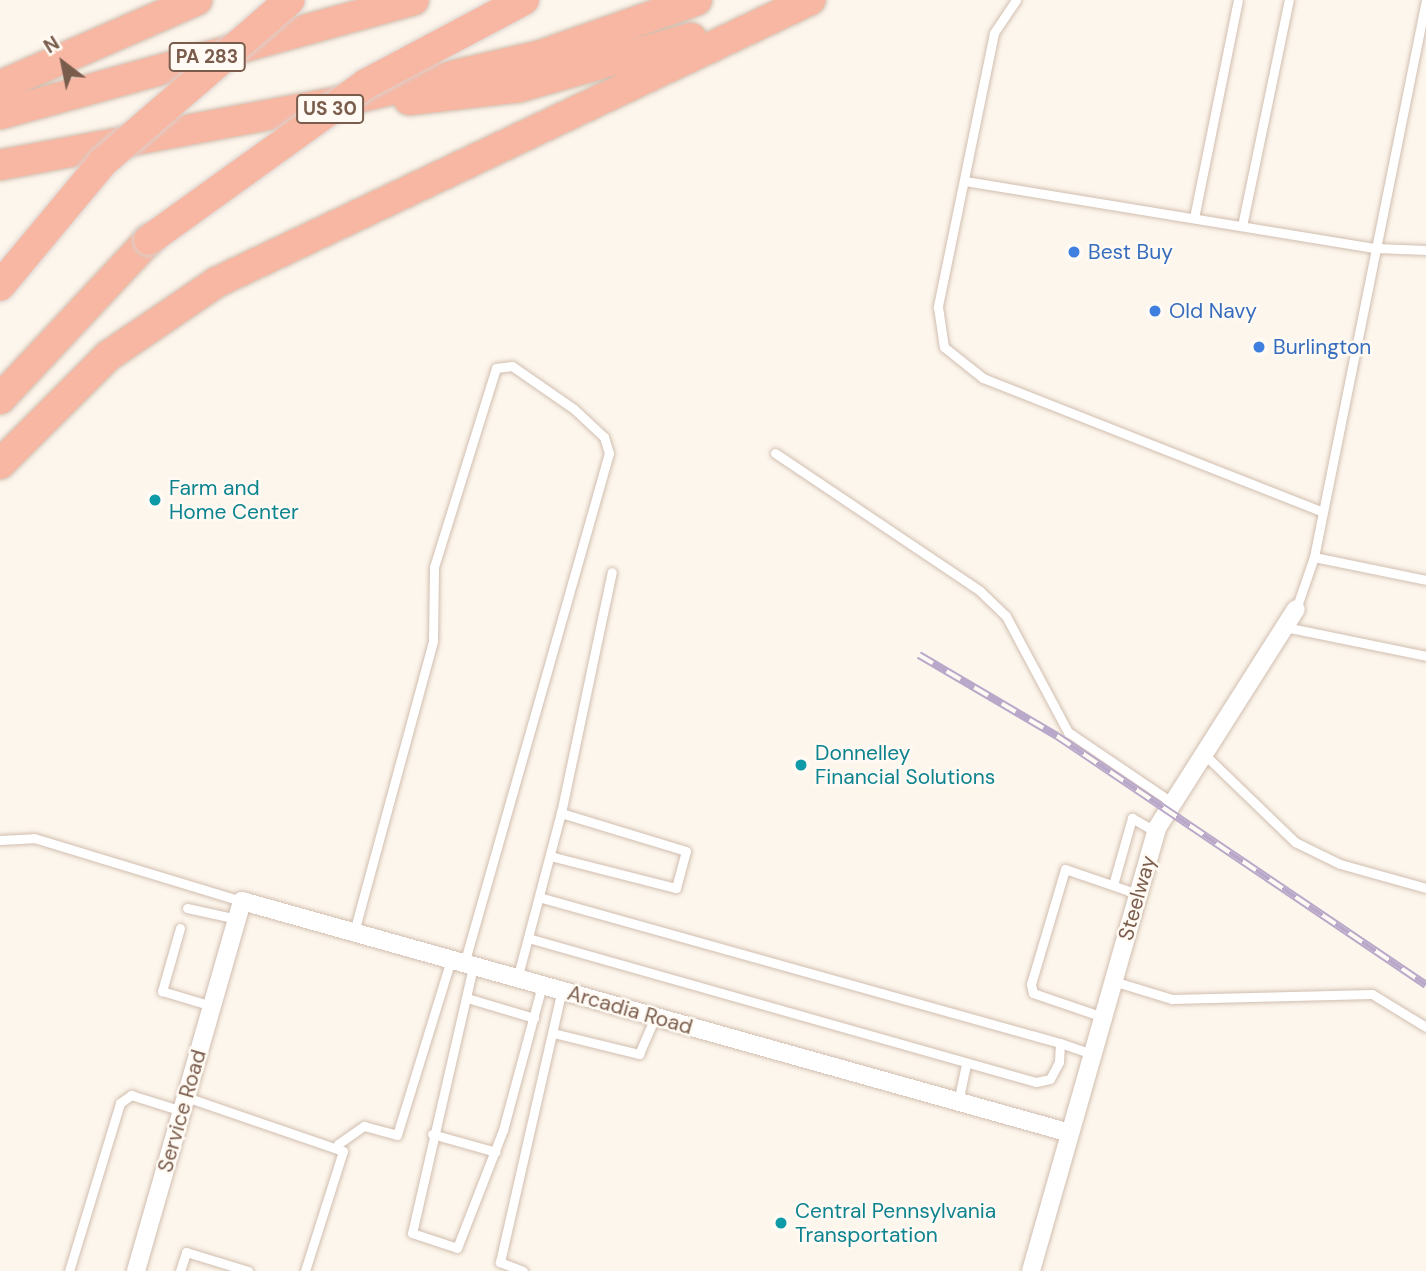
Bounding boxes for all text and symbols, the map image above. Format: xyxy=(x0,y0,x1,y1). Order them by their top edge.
north arrow xyxy=(28,28,98,98)
text: N xyxy=(39,30,64,59)
road number: PA 283 xyxy=(168,41,246,72)
road number: US 30 xyxy=(295,94,365,124)
place label: Best Buy xyxy=(1088,239,1173,265)
marker: Best Buy xyxy=(1066,244,1082,260)
place label: Old Navy xyxy=(1169,298,1257,324)
marker: Old Navy xyxy=(1147,303,1163,319)
place label: Burlington xyxy=(1273,334,1371,360)
marker: Burlington xyxy=(1251,339,1267,355)
place label: Farm and Home Center xyxy=(169,475,299,525)
marker: Farm and Home Center xyxy=(147,492,163,508)
place label: Donnelley Financial Solutions xyxy=(815,740,995,790)
marker: Donnelley Financial Solutions xyxy=(793,757,809,773)
street label: Steelway xyxy=(1113,853,1161,943)
street label: Arcadia Road xyxy=(565,980,695,1040)
street label: Service Road xyxy=(152,1047,212,1175)
place label: Central Pennsylvania Transportation xyxy=(795,1198,996,1248)
marker: Central Pennsylvania Transportation xyxy=(773,1215,789,1231)

